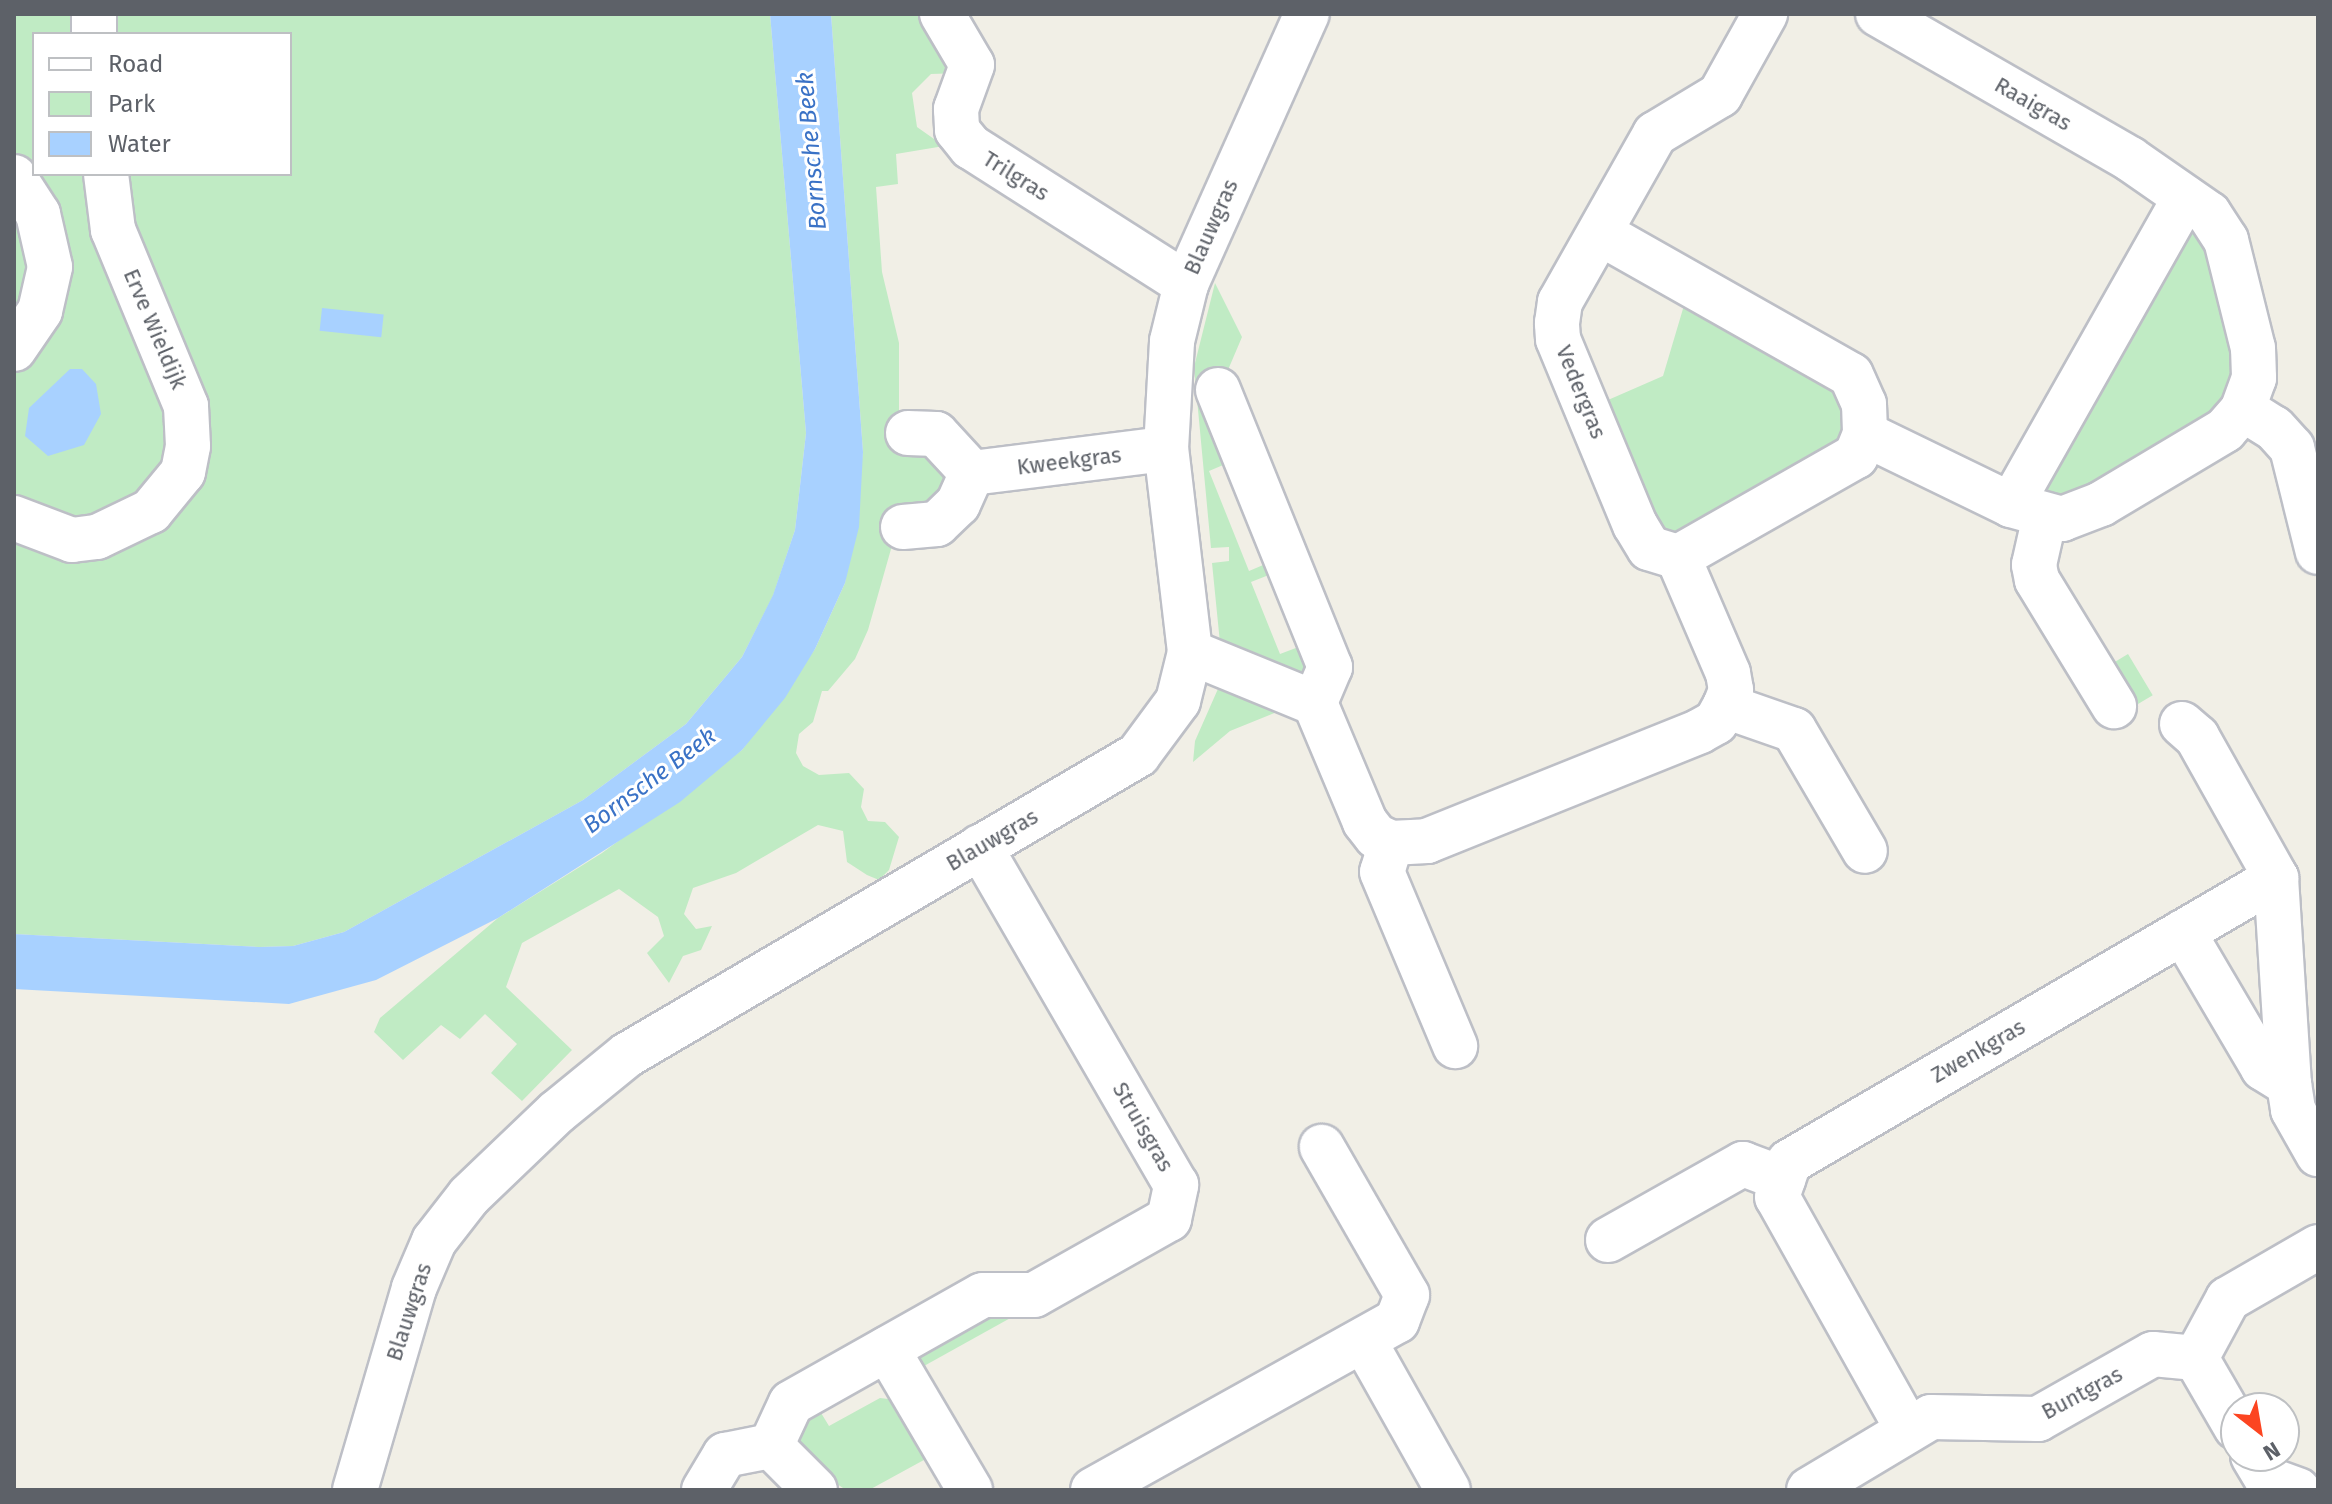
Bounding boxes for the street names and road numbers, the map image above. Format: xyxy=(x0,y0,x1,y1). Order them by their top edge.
street label: Raaigras xyxy=(1990,71,2076,137)
street label: Trilgras xyxy=(978,145,1054,207)
street label: Blauwgras xyxy=(1178,175,1244,279)
street label: Erve Wieldijk xyxy=(118,265,192,393)
street label: Vedergras xyxy=(1550,342,1612,442)
street label: Kweekgras xyxy=(1015,442,1123,480)
street label: Blauwgras xyxy=(941,803,1043,877)
street label: Zwenkgras xyxy=(1926,1014,2030,1088)
street label: Struisgras xyxy=(1107,1078,1179,1176)
street label: Blauwgras xyxy=(381,1260,437,1364)
street label: Buntgras xyxy=(2037,1361,2127,1425)

